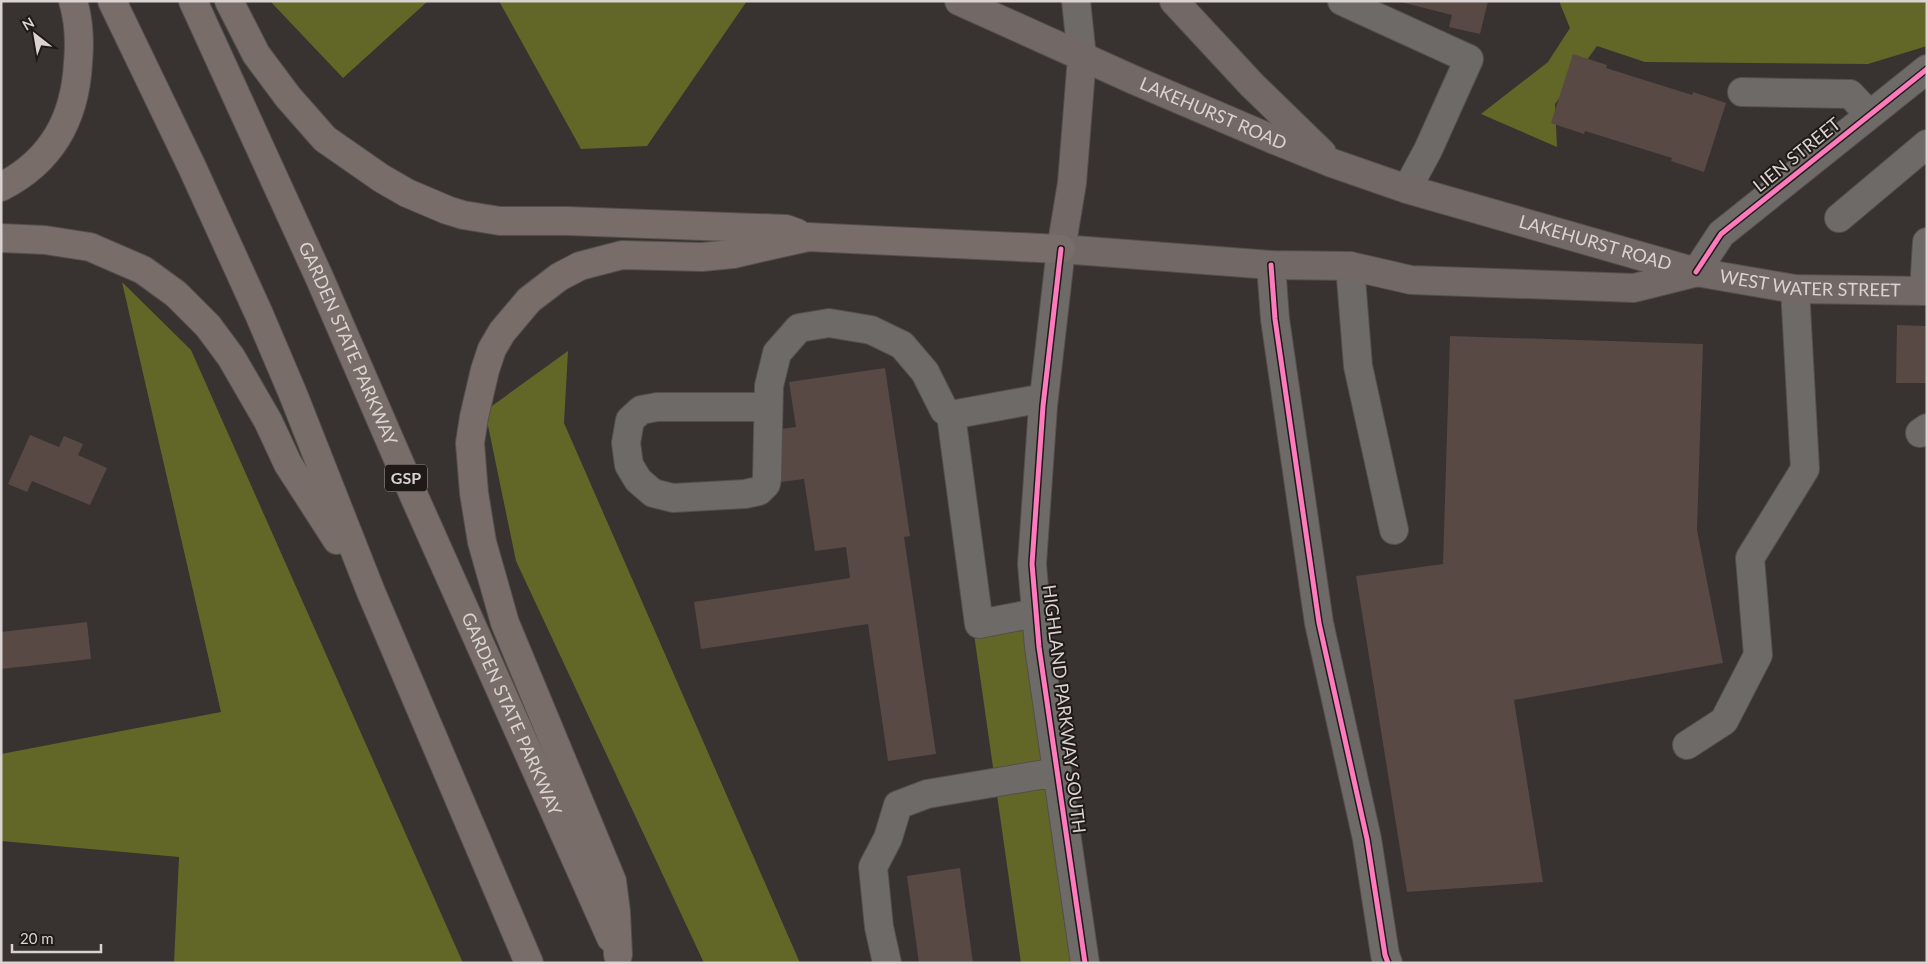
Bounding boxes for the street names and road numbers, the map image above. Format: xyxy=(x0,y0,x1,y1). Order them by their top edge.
street label: LAKEHURST ROAD xyxy=(1137,72,1290,154)
street label: LIEN STREET xyxy=(1748,112,1845,196)
street label: LAKEHURST ROAD xyxy=(1517,210,1674,274)
street label: GARDEN STATE PARKWAY xyxy=(294,238,403,449)
street label: WEST WATER STREET xyxy=(1718,264,1901,301)
road number: GSP xyxy=(385,464,427,492)
street label: HIGHLAND PARKWAY SOUTH xyxy=(1039,583,1091,834)
street label: GARDEN STATE PARKWAY xyxy=(457,609,567,819)

